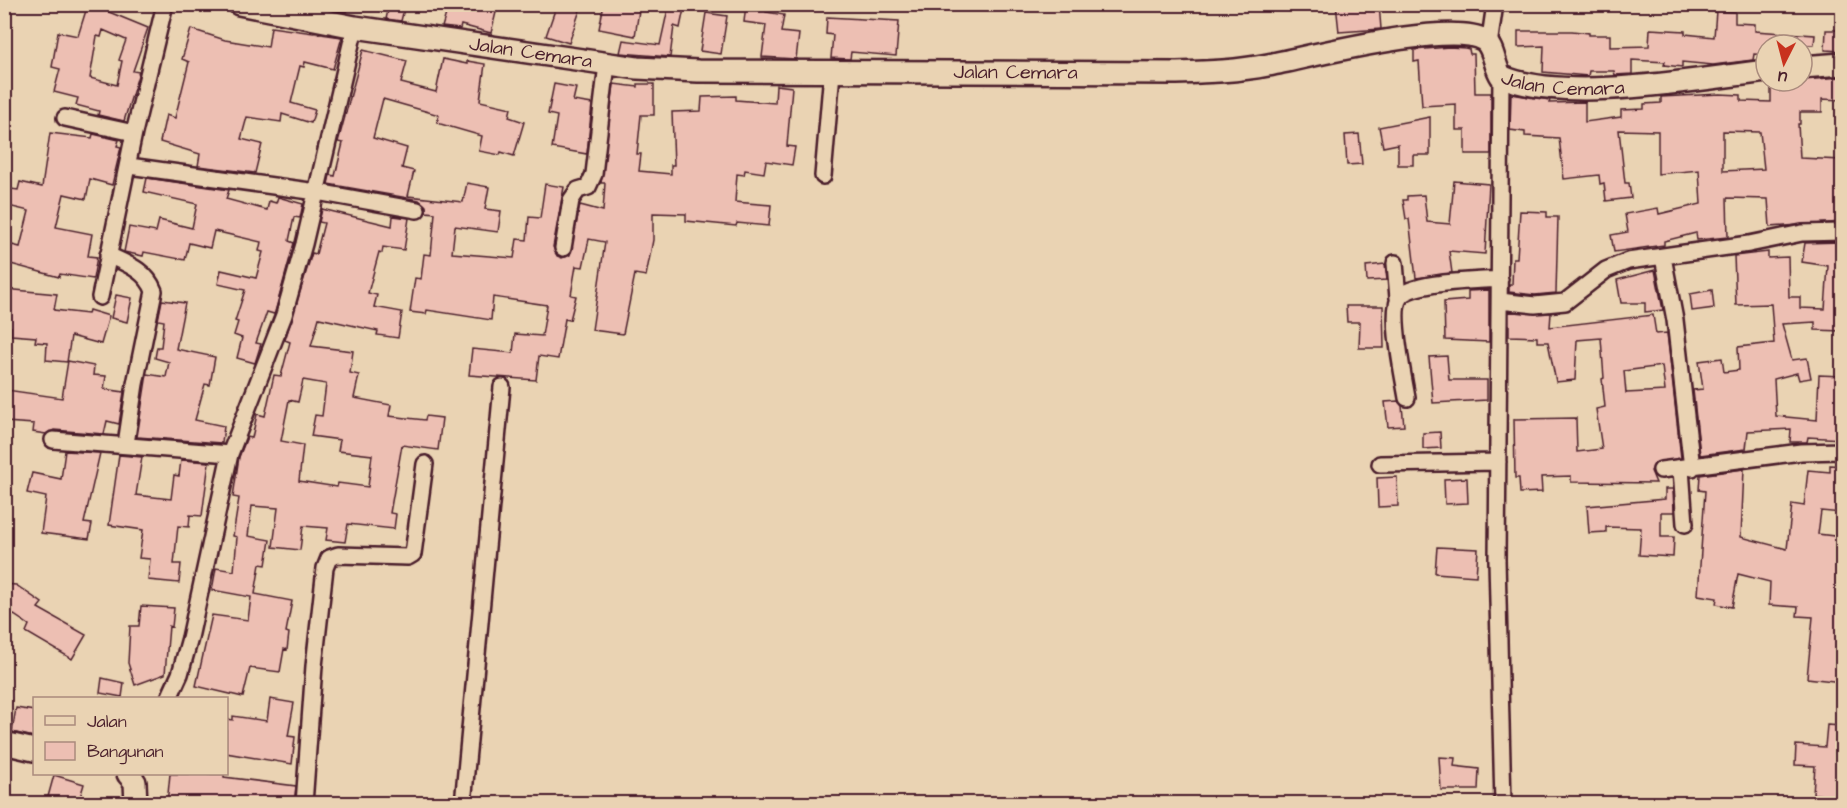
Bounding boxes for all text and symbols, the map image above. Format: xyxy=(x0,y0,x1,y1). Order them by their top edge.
street label: Jalan Cemara xyxy=(467,30,594,75)
north arrow xyxy=(1754,33,1814,93)
street label: Jalan Cemara xyxy=(954,58,1078,87)
street label: Jalan Cemara xyxy=(1497,63,1625,103)
text: U xyxy=(1777,66,1788,88)
legend xyxy=(33,697,228,775)
text: Jalan xyxy=(87,709,127,734)
text: Bangunan xyxy=(87,739,164,765)

